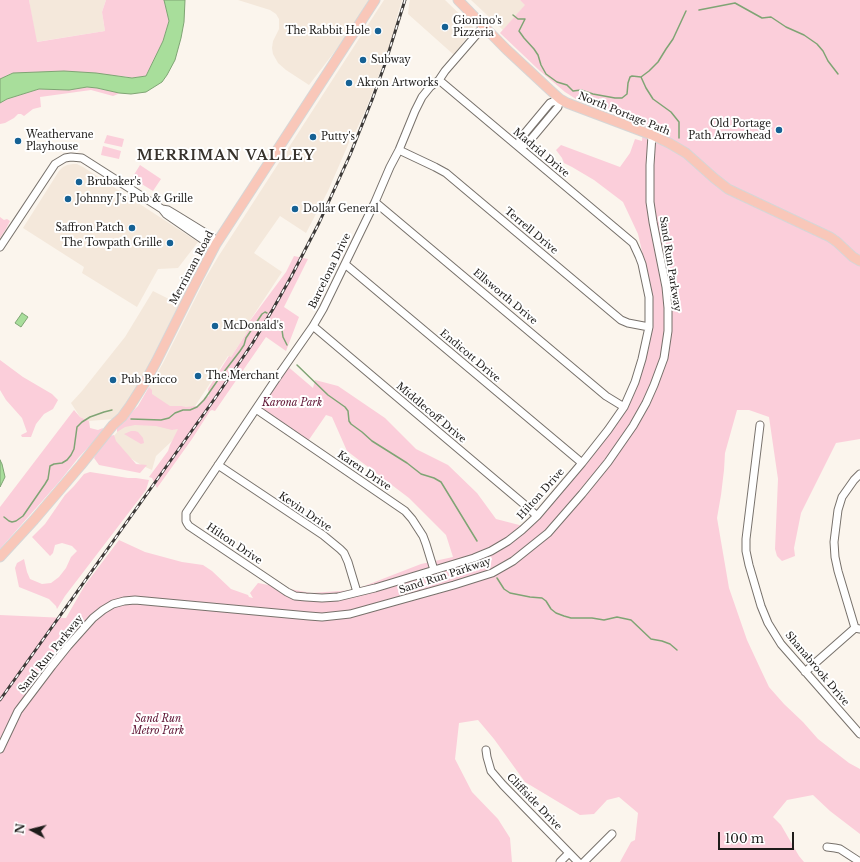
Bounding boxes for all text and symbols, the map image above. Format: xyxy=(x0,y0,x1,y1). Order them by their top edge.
place label: Gionino's Pizzeria xyxy=(453,15,502,38)
marker: Gionino's Pizzeria xyxy=(440,22,450,32)
place label: The Rabbit Hole xyxy=(285,25,370,37)
marker: The Rabbit Hole xyxy=(373,26,383,36)
place label: Subway xyxy=(371,54,411,66)
marker: Subway xyxy=(358,55,368,65)
place label: Akron Artworks xyxy=(357,77,438,89)
marker: Akron Artworks xyxy=(344,78,354,88)
street label: North Portage Path xyxy=(576,90,672,138)
place label: Old Portage Path Arrowhead xyxy=(688,118,771,142)
marker: Old Portage Path Arrowhead xyxy=(774,125,784,135)
street label: Madrid Drive xyxy=(510,126,572,180)
place label: Weathervane Playhouse xyxy=(26,129,94,152)
place label: Putty's xyxy=(321,131,355,143)
marker: Putty's xyxy=(308,132,318,142)
marker: Weathervane Playhouse xyxy=(13,136,23,146)
district label: MERRIMAN VALLEY xyxy=(137,148,315,164)
place label: Brubaker's xyxy=(87,176,141,188)
marker: Brubaker's xyxy=(74,177,84,187)
place label: Johnny J's Pub & Grille xyxy=(76,193,193,205)
marker: Johnny J's Pub & Grille xyxy=(63,194,73,204)
place label: Dollar General xyxy=(303,203,379,215)
marker: Dollar General xyxy=(290,204,300,214)
street label: Terrell Drive xyxy=(502,205,560,257)
street label: Sand Run Parkway xyxy=(657,216,683,312)
place label: Saffron Patch xyxy=(55,222,124,234)
marker: Saffron Patch xyxy=(127,223,137,233)
street label: Merriman Road xyxy=(167,229,217,307)
street label: Barcelona Drive xyxy=(306,231,354,311)
place label: The Towpath Grille xyxy=(62,237,162,249)
marker: The Towpath Grille xyxy=(165,238,175,248)
street label: Ellsworth Drive xyxy=(470,267,540,327)
place label: McDonald's xyxy=(223,320,283,332)
marker: McDonald's xyxy=(210,321,220,331)
street label: Endicott Drive xyxy=(437,327,503,385)
place label: The Merchant xyxy=(206,370,279,382)
marker: The Merchant xyxy=(193,371,203,381)
place label: Pub Bricco xyxy=(121,374,177,386)
marker: Pub Bricco xyxy=(108,375,118,385)
street label: Middlecoff Drive xyxy=(394,380,468,446)
park label: Karona Park xyxy=(262,397,322,409)
street label: Karen Drive xyxy=(335,449,393,493)
street label: Hilton Drive xyxy=(515,466,567,522)
street label: Kevin Drive xyxy=(276,490,334,534)
street label: Hilton Drive xyxy=(204,521,264,567)
street label: Sand Run Parkway xyxy=(397,555,493,597)
street label: Sand Run Parkway xyxy=(16,613,86,695)
street label: Shanabrook Drive xyxy=(782,629,852,709)
park label: Sand Run Metro Park xyxy=(132,713,184,736)
street label: Cliffside Drive xyxy=(504,771,564,833)
north arrow xyxy=(12,810,52,850)
text: N xyxy=(13,823,28,835)
scale bar xyxy=(720,824,796,850)
text: 100 m xyxy=(725,831,764,846)

